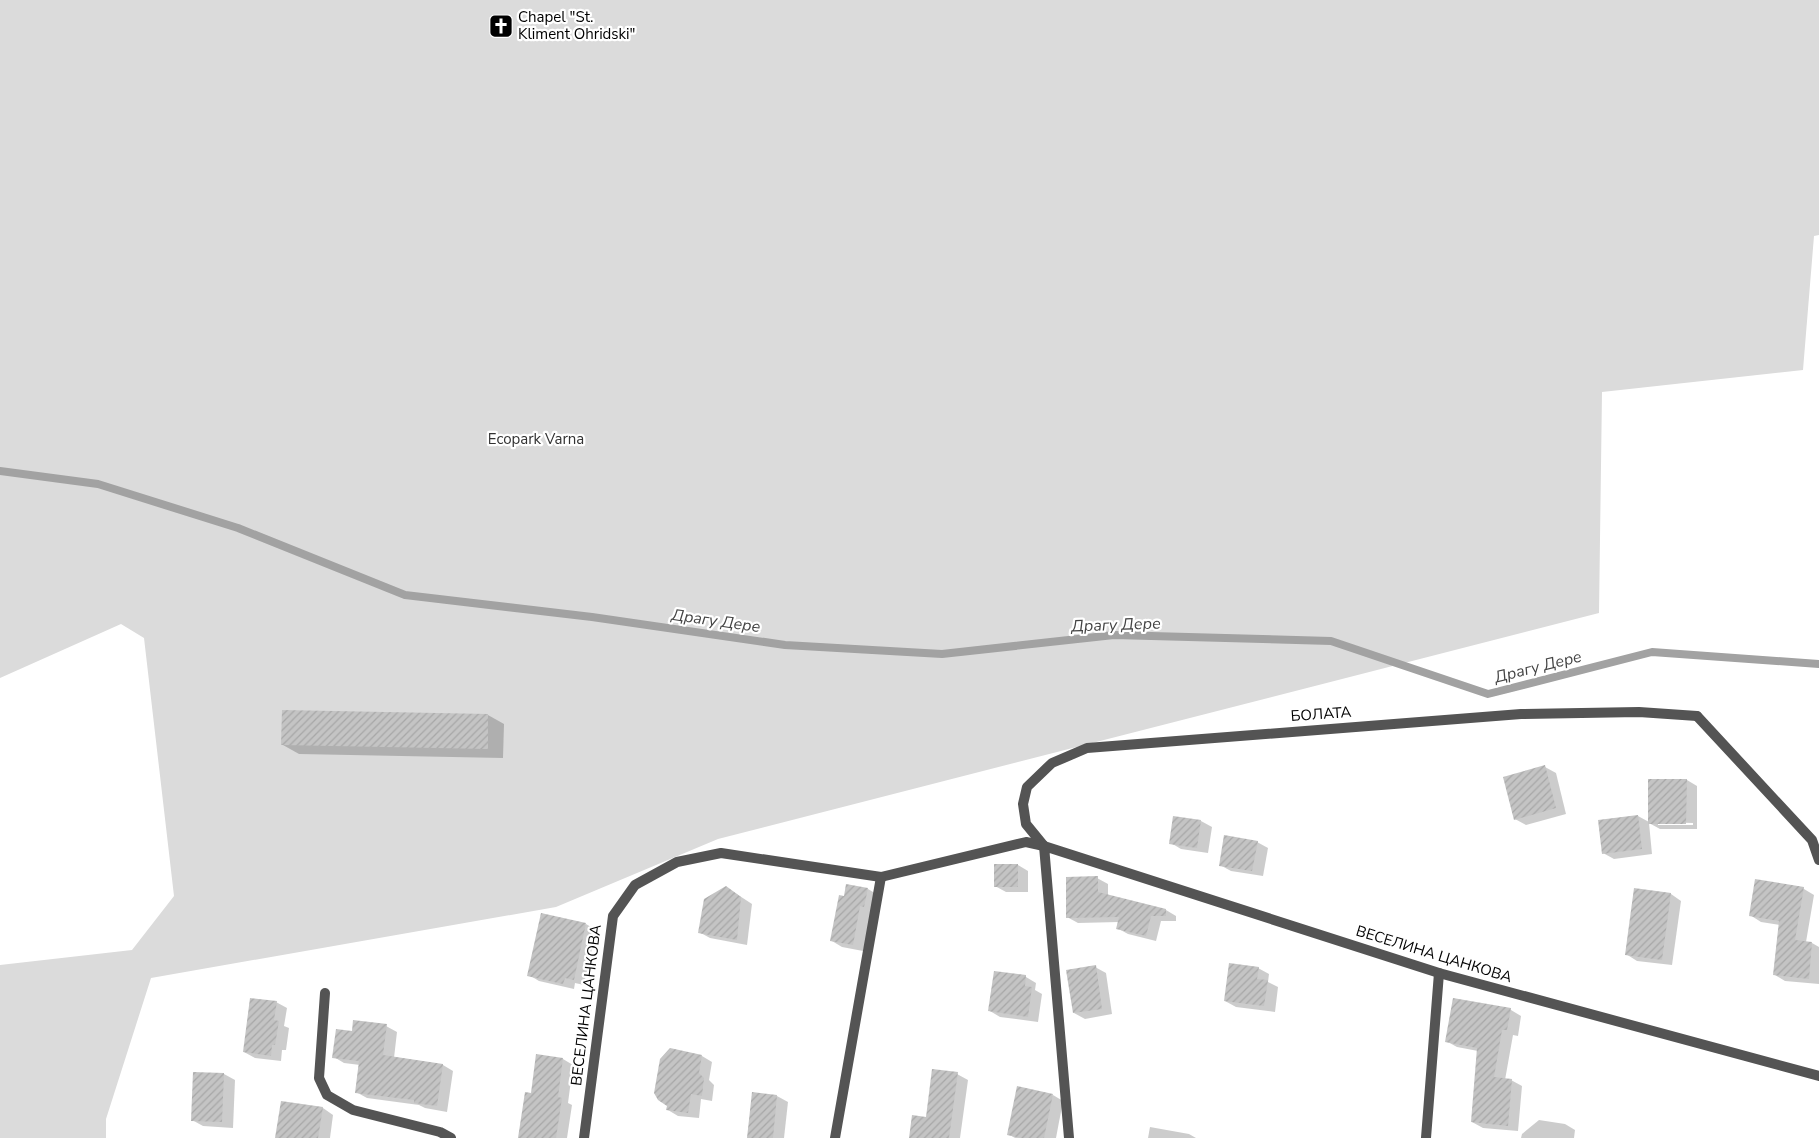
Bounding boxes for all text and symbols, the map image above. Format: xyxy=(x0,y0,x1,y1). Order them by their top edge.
place label: Chapel "St. Kliment Ohridski" xyxy=(518,7,635,44)
church icon: Chapel "St. Kliment Ohridski" xyxy=(488,13,514,39)
park label: Ecopark Varna xyxy=(488,429,584,449)
water label: Драгу Дере xyxy=(669,604,762,638)
water label: Драгу Дере xyxy=(1070,612,1161,638)
water label: Драгу Дере xyxy=(1491,645,1584,689)
street label: БОЛАТА xyxy=(1290,702,1352,726)
street label: ВЕСЕЛИНА ЦАНКОВА xyxy=(1353,921,1515,987)
street label: ВЕСЕЛИНА ЦАНКОВА xyxy=(566,923,606,1087)

